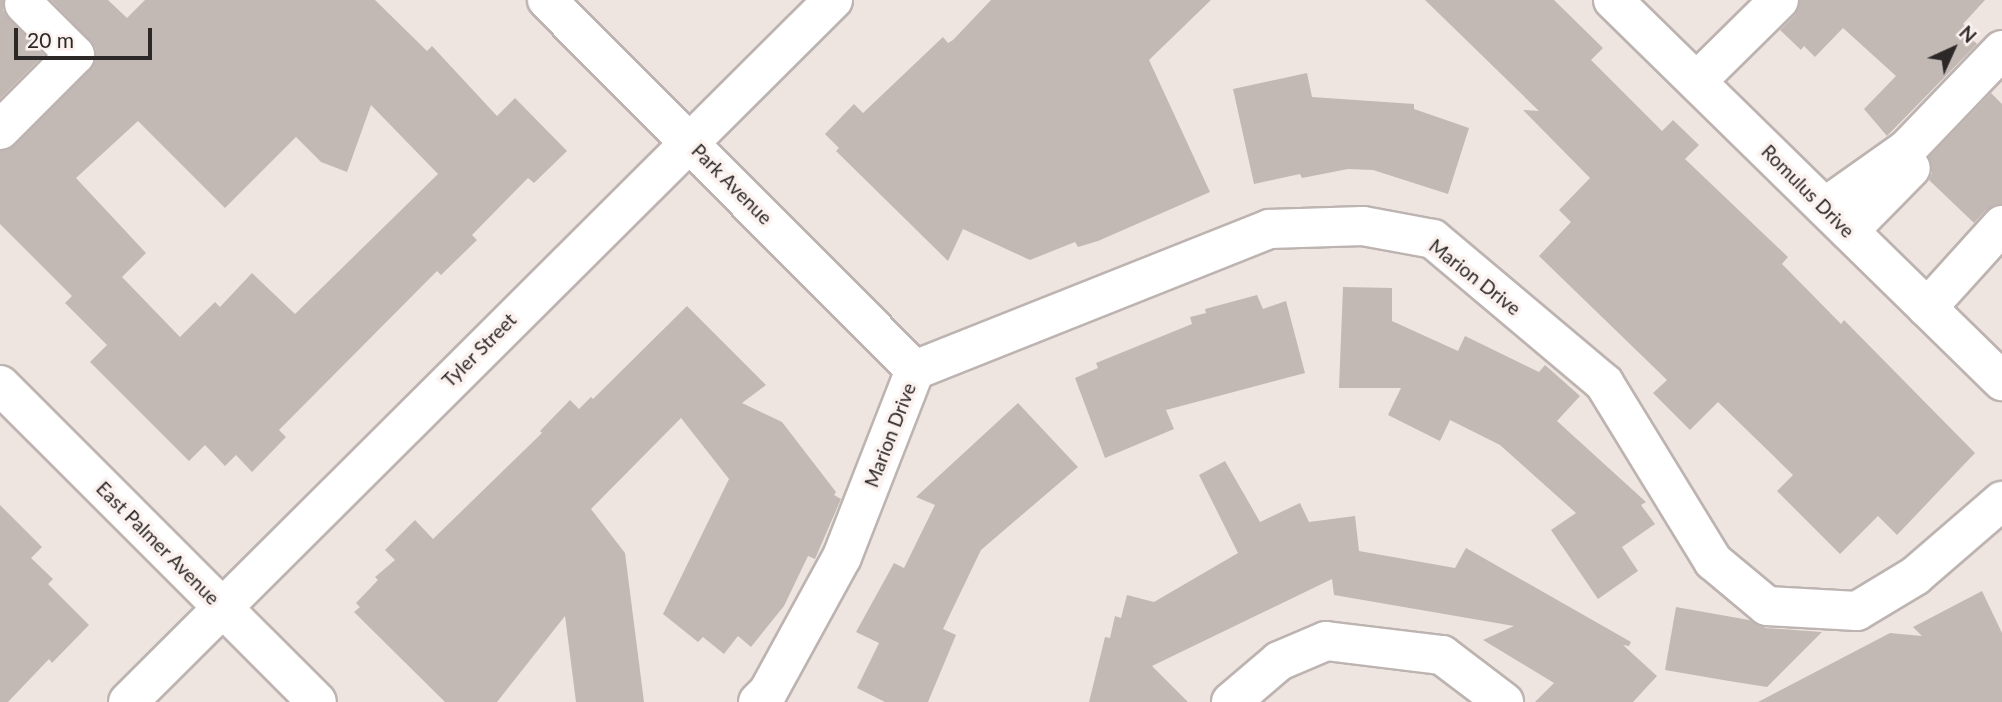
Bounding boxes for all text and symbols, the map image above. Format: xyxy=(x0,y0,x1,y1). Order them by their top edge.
scale bar xyxy=(18,14,156,58)
north arrow xyxy=(1918,14,1988,84)
text: N xyxy=(1955,20,1982,47)
text: 20 m xyxy=(27,27,74,52)
street label: Park Avenue xyxy=(687,139,777,229)
street label: Romulus Drive xyxy=(1757,140,1859,242)
street label: Marion Drive xyxy=(1425,234,1525,320)
street label: Tyler Street xyxy=(437,308,521,392)
street label: Marion Drive xyxy=(860,380,920,490)
street label: East Palmer Avenue xyxy=(91,476,225,610)

